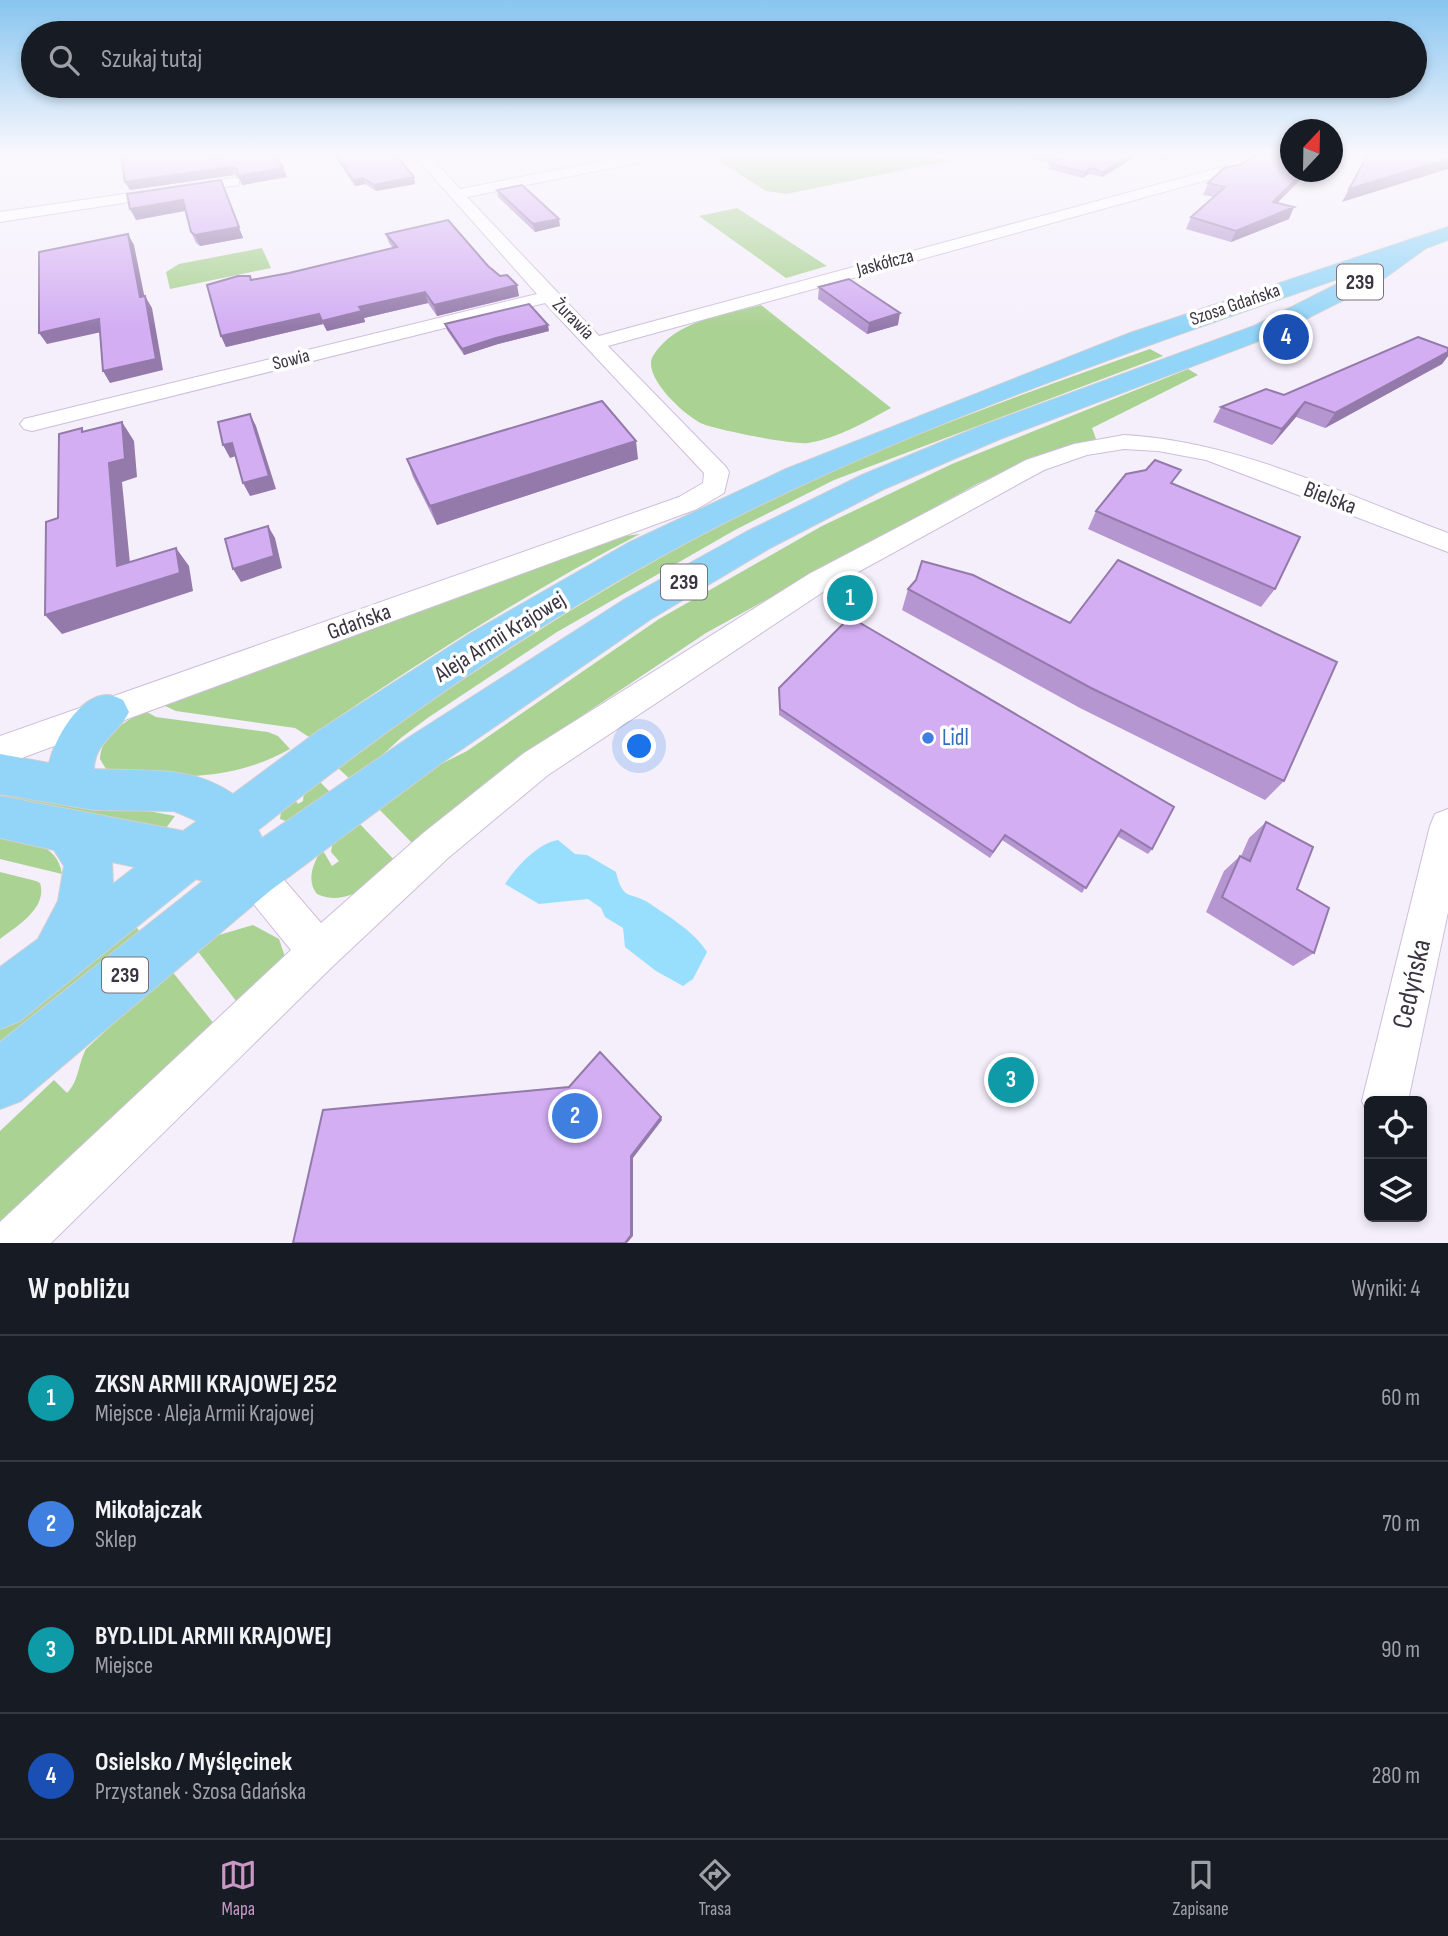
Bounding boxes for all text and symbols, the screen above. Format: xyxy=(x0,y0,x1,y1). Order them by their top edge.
search box xyxy=(21,21,1427,98)
icon: search xyxy=(45,41,83,79)
text: Szukaj tutaj xyxy=(101,44,202,75)
north arrow xyxy=(1280,119,1343,182)
street label: Jaskółcza xyxy=(853,244,916,282)
road number: 239 xyxy=(1337,264,1383,300)
street label: Szosa Gdańska xyxy=(1187,279,1283,331)
street label: Żurawia xyxy=(547,293,599,345)
pin: 4 xyxy=(1263,311,1309,363)
street label: Sowia xyxy=(270,344,312,376)
street label: Bielska xyxy=(1300,475,1360,521)
road number: 239 xyxy=(661,564,707,600)
pin: 1 xyxy=(827,572,873,624)
street label: Aleja Armii Krajowej xyxy=(428,586,571,689)
street label: Gdańska xyxy=(323,598,395,646)
place label: Lidl xyxy=(942,724,969,752)
your location xyxy=(622,729,656,763)
marker: Lidl xyxy=(920,730,936,746)
street label: Cedyńska xyxy=(1386,936,1438,1032)
road number: 239 xyxy=(102,958,148,992)
pin: 3 xyxy=(988,1054,1034,1106)
pin: 2 xyxy=(552,1090,598,1142)
map controls xyxy=(1364,1096,1427,1222)
button: locate xyxy=(1364,1096,1427,1159)
button: layers xyxy=(1364,1159,1427,1222)
text: W pobliżu xyxy=(28,1271,130,1307)
text: Wyniki: 4 xyxy=(1352,1275,1420,1303)
text: ZKSN ARMII KRAJOWEJ 252 xyxy=(95,1369,337,1400)
text: 1 xyxy=(46,1384,56,1412)
text: 60 m xyxy=(1381,1384,1420,1412)
text: Miejsce · Aleja Armii Krajowej xyxy=(95,1400,314,1428)
text: Mikołajczak xyxy=(95,1495,202,1526)
text: 2 xyxy=(46,1510,56,1538)
text: 70 m xyxy=(1382,1510,1420,1538)
text: Sklep xyxy=(95,1526,137,1554)
text: BYD.LIDL ARMII KRAJOWEJ xyxy=(95,1621,332,1652)
text: 3 xyxy=(46,1636,56,1664)
text: 90 m xyxy=(1381,1636,1420,1664)
text: Miejsce xyxy=(95,1652,153,1680)
text: Osielsko / Myślęcinek xyxy=(95,1747,292,1778)
text: 4 xyxy=(46,1762,56,1790)
text: 280 m xyxy=(1372,1762,1420,1790)
text: Przystanek · Szosa Gdańska xyxy=(95,1778,306,1806)
tab: Mapa xyxy=(219,1856,257,1921)
tab: Trasa xyxy=(696,1856,734,1921)
tab: Zapisane xyxy=(1172,1856,1229,1921)

